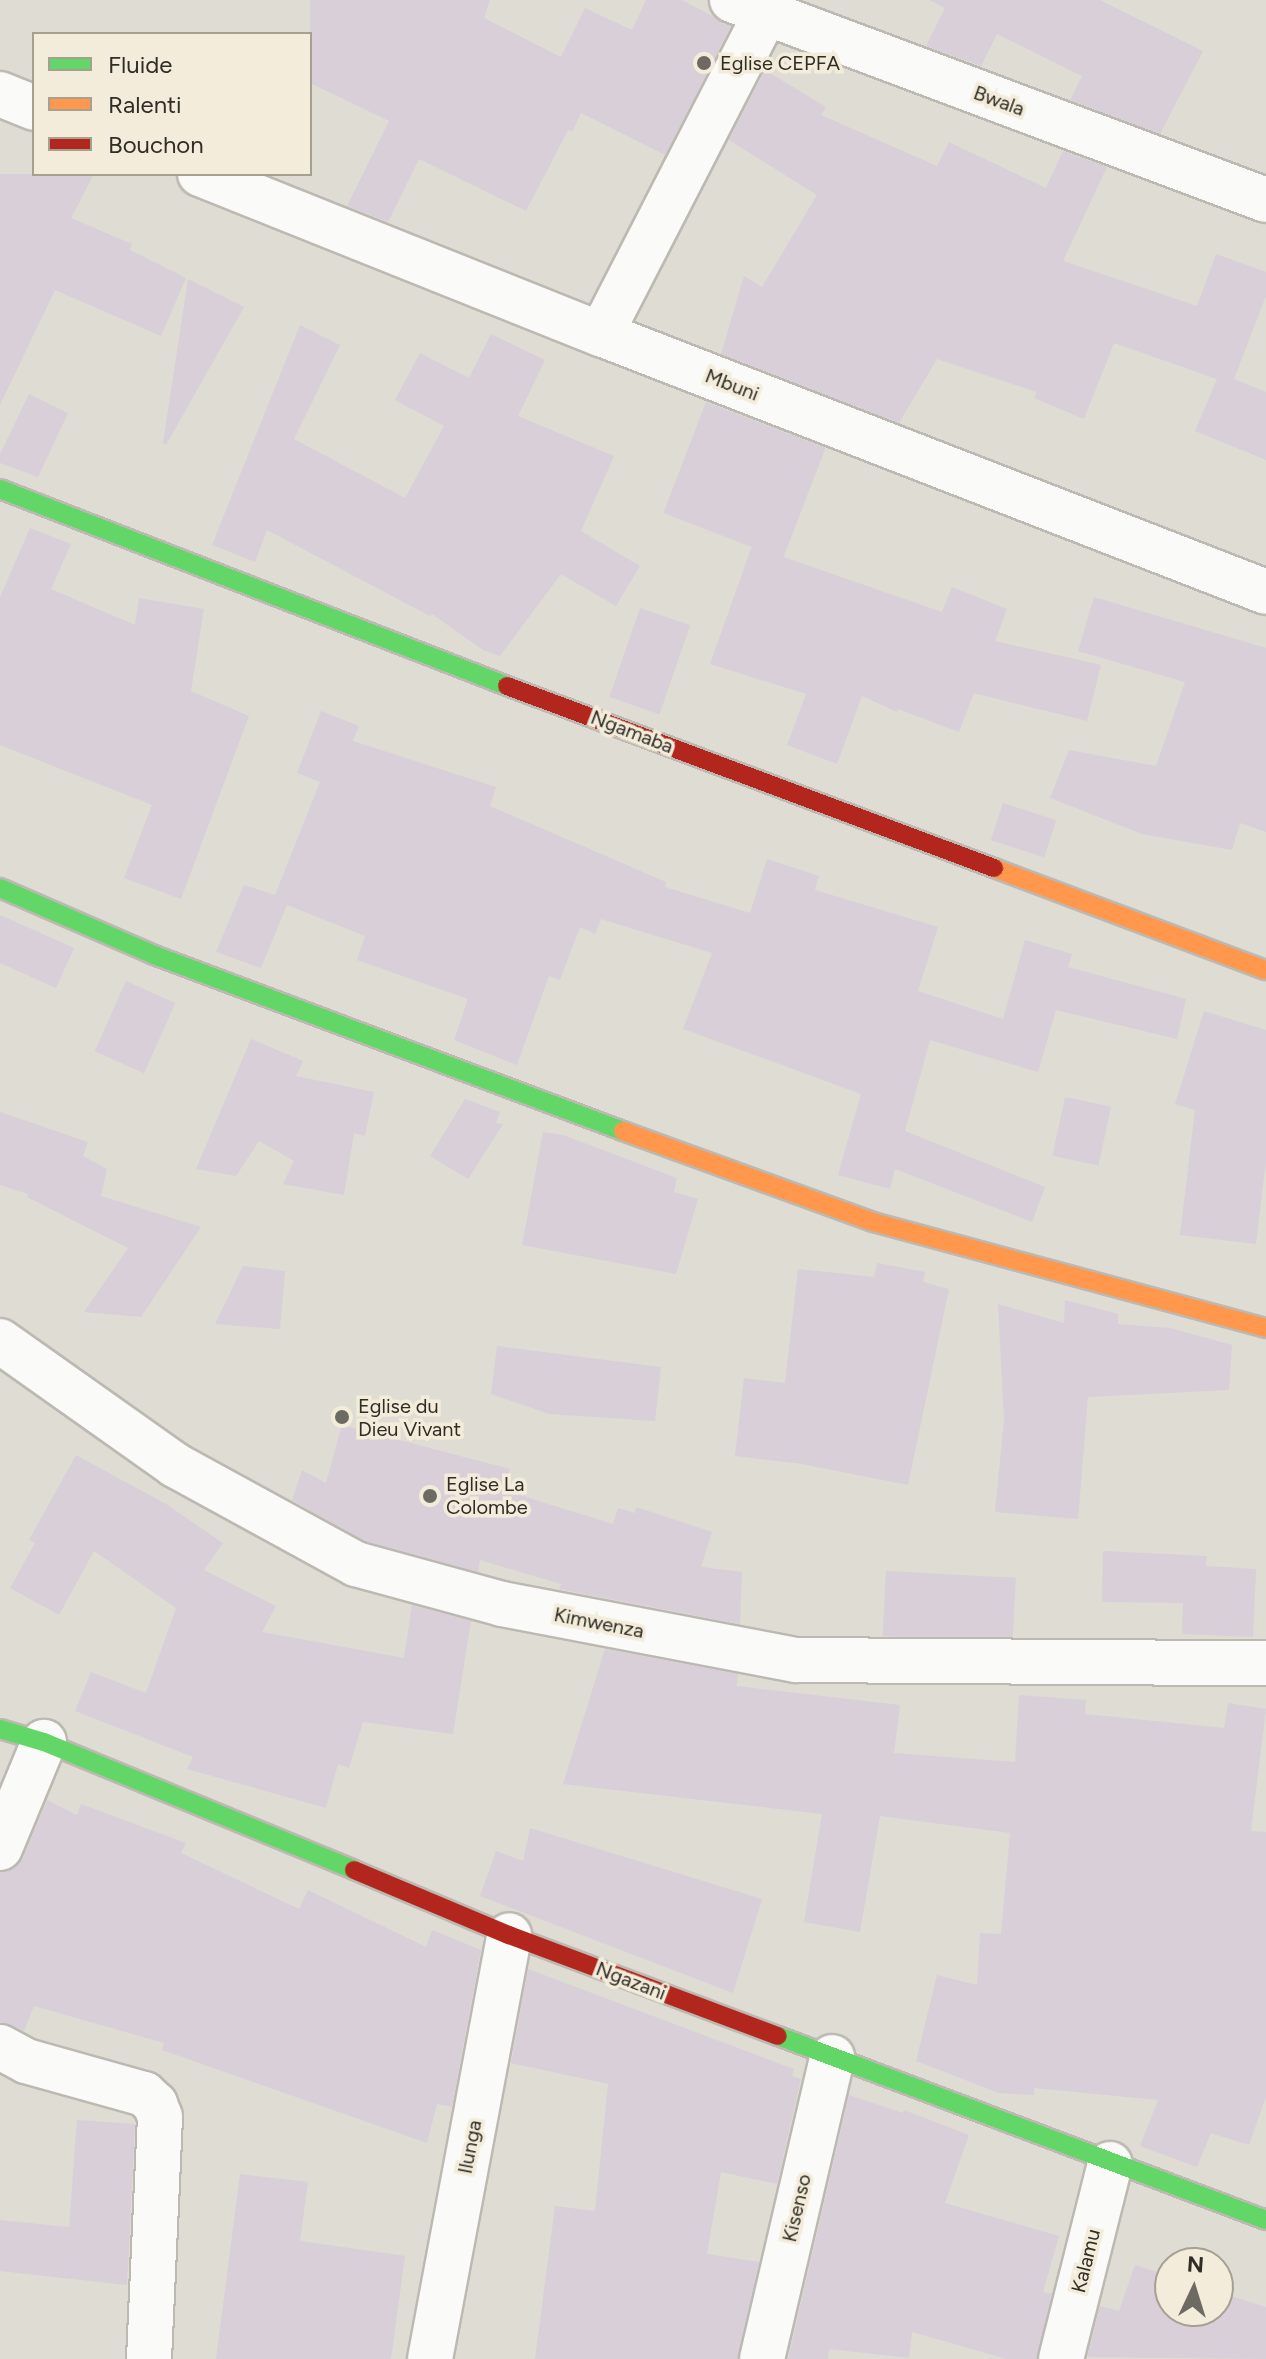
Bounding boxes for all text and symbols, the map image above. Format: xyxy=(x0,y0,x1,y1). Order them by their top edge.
legend xyxy=(32,32,312,176)
text: Fluide xyxy=(108,50,172,79)
place label: Eglise CEPFA xyxy=(720,51,840,75)
marker: Eglise CEPFA xyxy=(695,54,713,72)
street label: Bwala xyxy=(970,81,1028,121)
text: Ralenti xyxy=(108,90,182,119)
text: Bouchon xyxy=(108,130,204,159)
street label: Mbuni xyxy=(702,364,762,406)
street label: Ngamaba xyxy=(587,705,677,759)
place label: Eglise du Dieu Vivant xyxy=(358,1394,461,1441)
marker: Eglise du Dieu Vivant xyxy=(333,1408,351,1426)
place label: Eglise La Colombe xyxy=(446,1472,528,1519)
marker: Eglise La Colombe xyxy=(421,1487,439,1505)
street label: Kimwenza xyxy=(552,1603,646,1643)
street label: Ngazani xyxy=(593,1957,669,2005)
street label: Ilunga xyxy=(453,2118,487,2176)
street label: Kisenso xyxy=(778,2172,816,2244)
street label: Kalamu xyxy=(1066,2227,1106,2295)
north arrow xyxy=(1154,2247,1234,2327)
text: N xyxy=(1186,2250,1205,2279)

